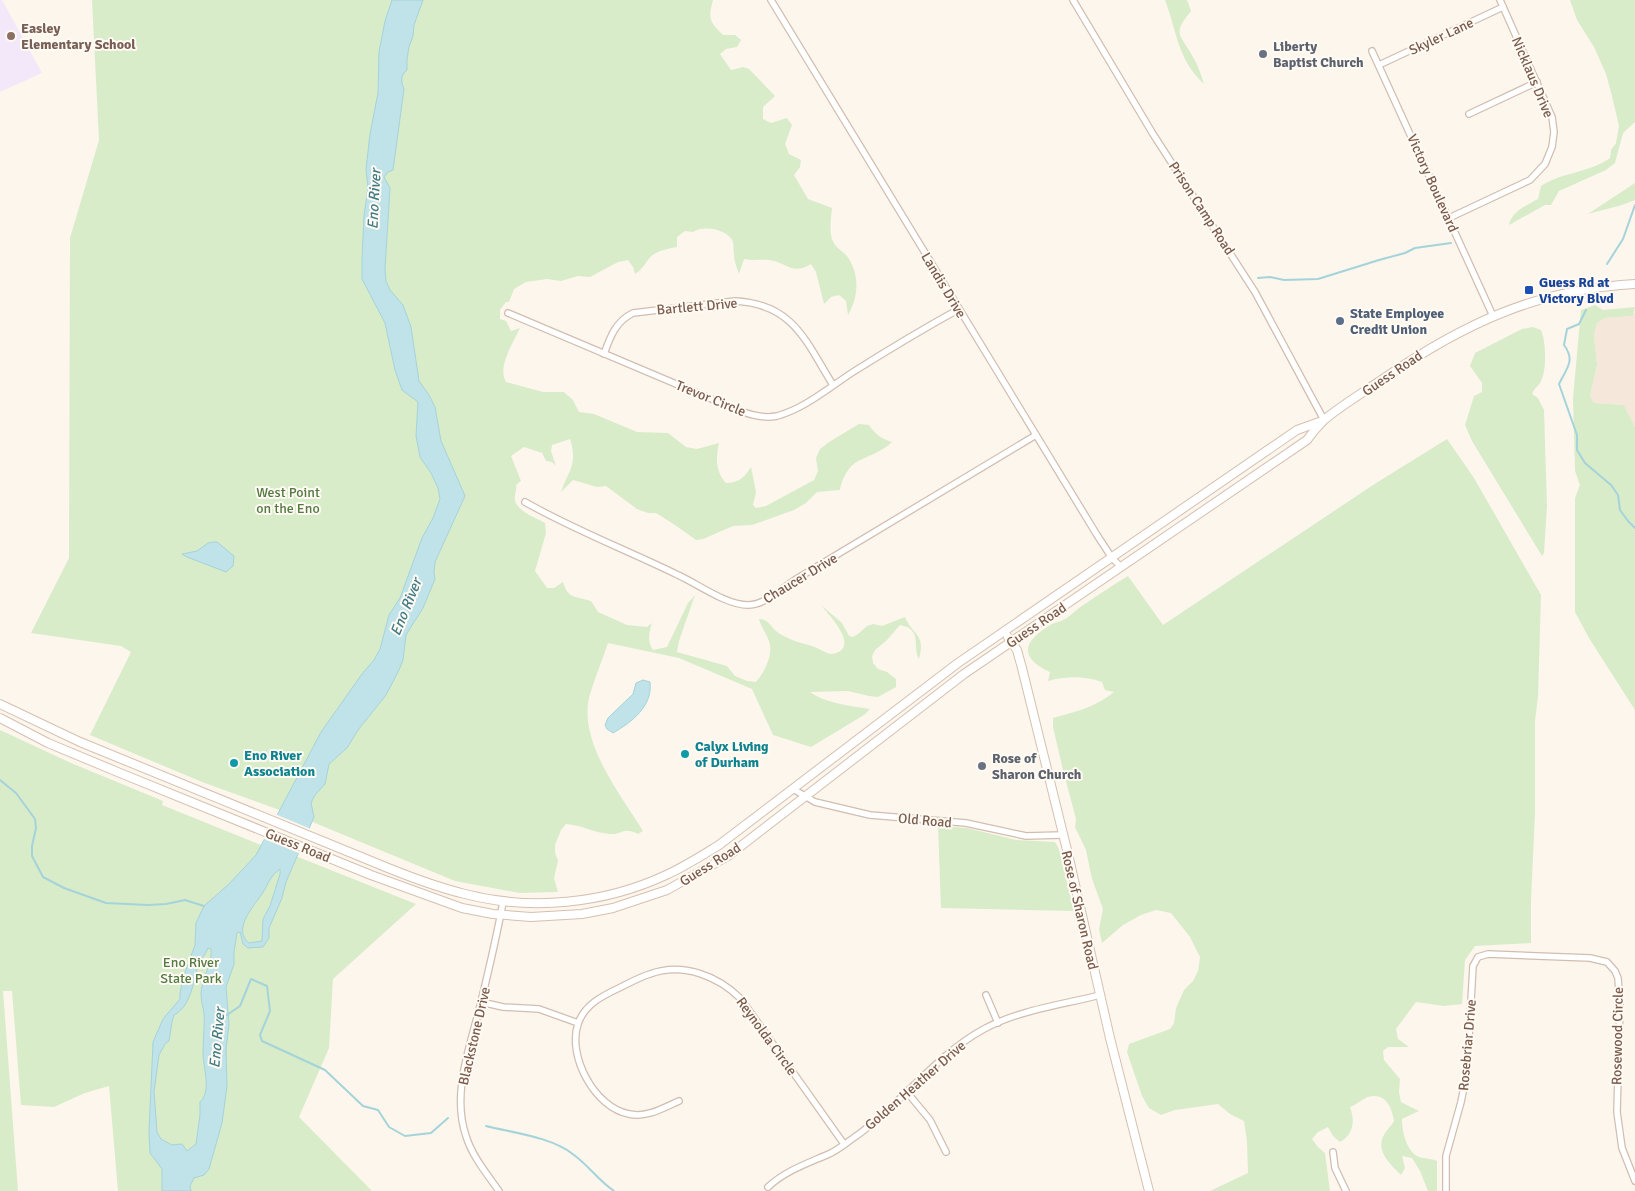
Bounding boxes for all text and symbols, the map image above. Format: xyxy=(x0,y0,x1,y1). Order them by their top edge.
street label: Skyler Lane xyxy=(1406,14,1476,59)
place label: Easley Elementary School xyxy=(21,20,136,53)
marker: Easley Elementary School xyxy=(5,30,17,42)
street label: Nicklaus Drive xyxy=(1508,34,1557,120)
place label: Liberty Baptist Church xyxy=(1273,38,1364,71)
marker: Liberty Baptist Church xyxy=(1257,48,1269,60)
street label: Victory Boulevard xyxy=(1403,131,1462,235)
street label: Prison Camp Road xyxy=(1165,158,1238,258)
water label: Eno River xyxy=(363,166,385,230)
street label: Landis Drive xyxy=(917,249,970,321)
place label: Guess Rd at Victory Blvd xyxy=(1539,274,1614,307)
marker: Guess Rd at Victory Blvd xyxy=(1523,284,1535,296)
street label: Bartlett Drive xyxy=(656,294,738,318)
place label: State Employee Credit Union xyxy=(1350,305,1444,338)
marker: State Employee Credit Union xyxy=(1334,315,1346,327)
street label: Guess Road xyxy=(1359,347,1426,400)
street label: Trevor Circle xyxy=(673,377,748,420)
park label: West Point on the Eno xyxy=(256,484,320,517)
street label: Chaucer Drive xyxy=(760,550,841,607)
water label: Eno River xyxy=(386,573,427,638)
street label: Guess Road xyxy=(1003,599,1070,652)
place label: Calyx Living of Durham xyxy=(695,738,769,771)
place label: Eno River Association xyxy=(244,747,315,780)
marker: Calyx Living of Durham xyxy=(679,748,691,760)
place label: Rose of Sharon Church xyxy=(992,750,1082,783)
marker: Eno River Association xyxy=(228,757,240,769)
marker: Rose of Sharon Church xyxy=(976,760,988,772)
street label: Old Road xyxy=(897,810,952,831)
street label: Guess Road xyxy=(263,825,333,866)
street label: Guess Road xyxy=(677,839,744,890)
street label: Rose of Sharon Road xyxy=(1058,849,1102,971)
park label: Eno River State Park xyxy=(160,954,222,987)
street label: Blackstone Drive xyxy=(455,985,494,1087)
street label: Rosewood Circle xyxy=(1608,987,1627,1085)
street label: Reynolda Circle xyxy=(732,994,801,1079)
street label: Rosebriar Drive xyxy=(1455,999,1480,1092)
water label: Eno River xyxy=(205,1005,229,1069)
street label: Golden Heather Drive xyxy=(861,1037,969,1134)

